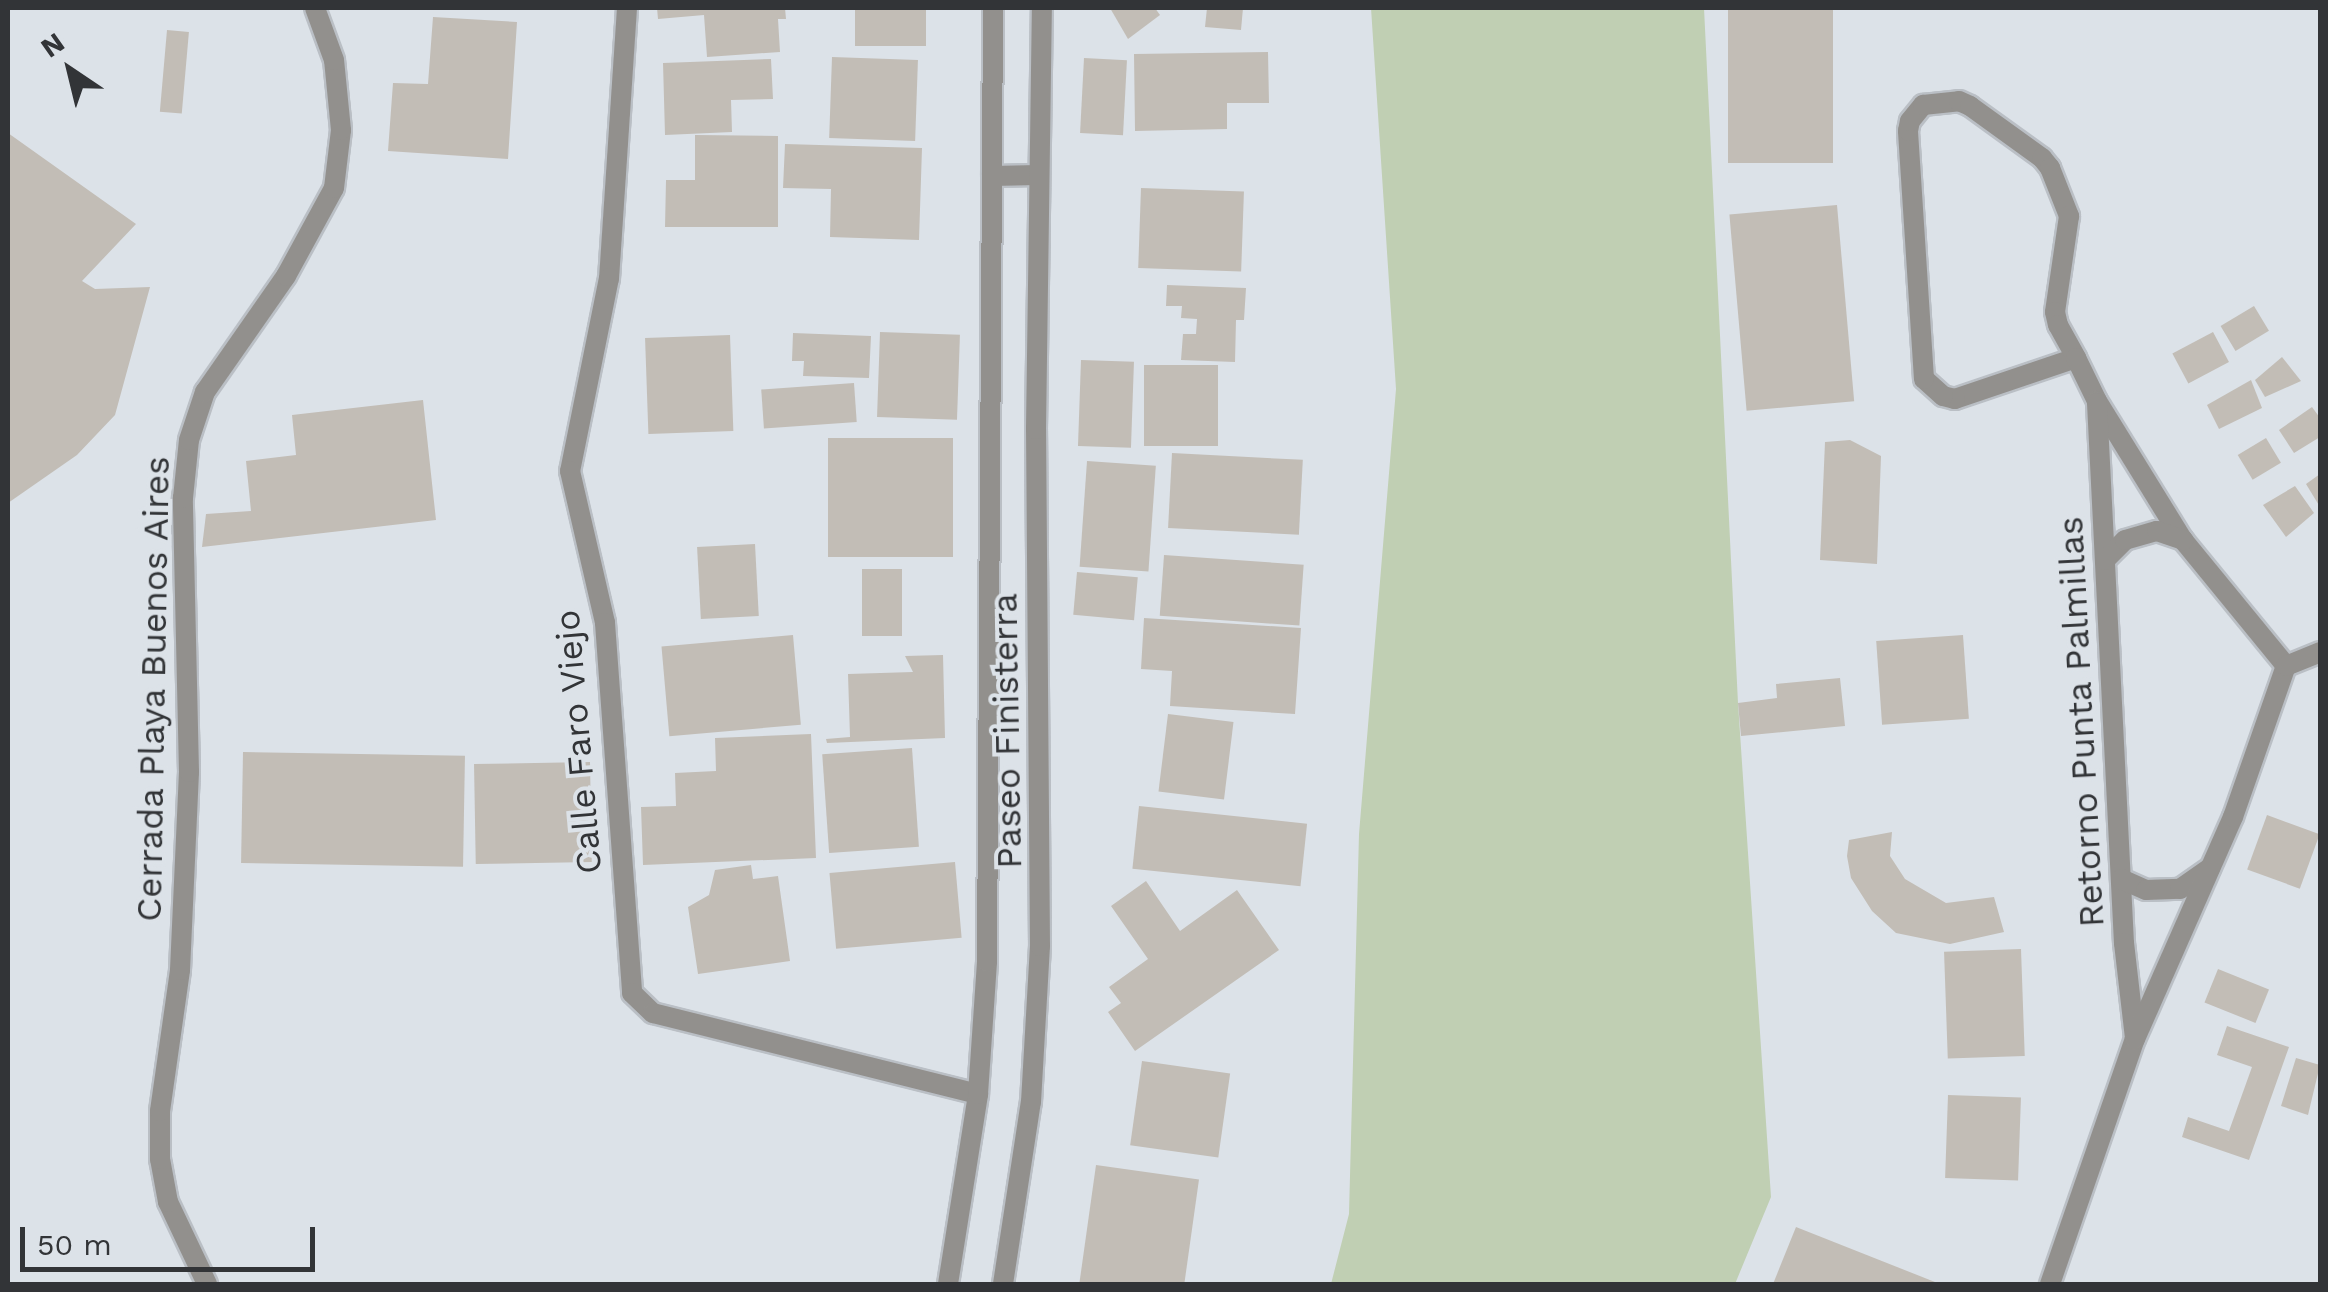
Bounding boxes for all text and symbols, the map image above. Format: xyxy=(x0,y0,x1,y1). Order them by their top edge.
north arrow xyxy=(20,20,120,120)
text: N xyxy=(35,26,70,64)
street label: Cerrada Playa Buenos Aires xyxy=(128,454,178,924)
street label: Retorno Punta Palmillas xyxy=(2049,515,2113,929)
street label: Paseo Finisterra xyxy=(984,593,1030,869)
street label: Calle Faro Viejo xyxy=(545,608,611,876)
scale bar xyxy=(25,1207,320,1269)
text: 50 m xyxy=(37,1227,112,1262)

